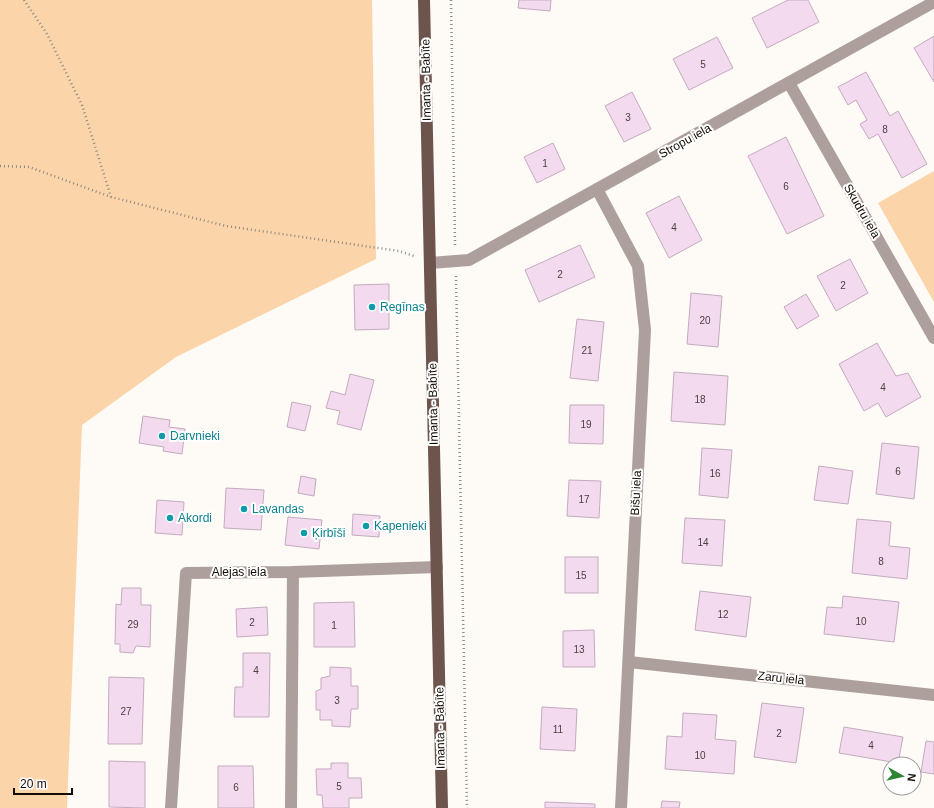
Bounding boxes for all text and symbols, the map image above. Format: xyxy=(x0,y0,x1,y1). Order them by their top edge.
street label: Imanta - Babīte xyxy=(418,39,434,121)
house number: 5 xyxy=(700,59,706,70)
house number: 3 xyxy=(625,112,631,123)
street label: Stropu iela xyxy=(657,121,714,161)
house number: 8 xyxy=(882,124,888,135)
house number: 1 xyxy=(542,158,548,169)
house number: 6 xyxy=(783,181,789,192)
street label: Skudru iela xyxy=(841,181,883,241)
house number: 4 xyxy=(671,222,677,233)
house number: 2 xyxy=(557,269,563,280)
house number: 2 xyxy=(840,280,846,291)
place label: Regīnas xyxy=(380,300,425,314)
marker: Regīnas xyxy=(367,302,377,312)
house number: 20 xyxy=(699,315,711,326)
house number: 21 xyxy=(581,345,593,356)
street label: Imanta - Babīte xyxy=(425,363,441,445)
house number: 4 xyxy=(880,382,886,393)
house number: 18 xyxy=(694,394,706,405)
house number: 19 xyxy=(580,419,592,430)
place label: Darvnieki xyxy=(170,429,220,443)
marker: Darvnieki xyxy=(157,431,167,441)
house number: 6 xyxy=(895,466,901,477)
house number: 16 xyxy=(709,468,721,479)
street label: Bišu iela xyxy=(628,470,644,516)
house number: 17 xyxy=(578,494,590,505)
place label: Lavandas xyxy=(252,502,304,516)
marker: Lavandas xyxy=(239,504,249,514)
place label: Akordi xyxy=(178,511,212,525)
marker: Akordi xyxy=(165,513,175,523)
place label: Kapenieki xyxy=(374,519,427,533)
marker: Kapenieki xyxy=(361,521,371,531)
place label: Ķirbīši xyxy=(312,526,345,540)
marker: Ķirbīši xyxy=(299,528,309,538)
house number: 14 xyxy=(697,537,709,548)
house number: 8 xyxy=(878,556,884,567)
street label: Alejas iela xyxy=(212,565,267,579)
house number: 15 xyxy=(575,570,587,581)
house number: 12 xyxy=(717,609,729,620)
house number: 10 xyxy=(855,616,867,627)
house number: 2 xyxy=(249,617,255,628)
house number: 29 xyxy=(127,619,139,630)
house number: 1 xyxy=(331,620,337,631)
house number: 13 xyxy=(573,644,585,655)
house number: 4 xyxy=(253,665,259,676)
street label: Zaru iela xyxy=(757,669,805,687)
street label: Imanta - Babīte xyxy=(432,687,448,769)
house number: 3 xyxy=(334,695,340,706)
house number: 27 xyxy=(120,706,132,717)
house number: 11 xyxy=(553,724,564,735)
house number: 2 xyxy=(776,728,782,739)
house number: 4 xyxy=(868,740,874,751)
house number: 10 xyxy=(694,750,706,761)
north arrow xyxy=(882,756,922,796)
scale bar xyxy=(14,770,72,796)
text: N xyxy=(905,773,918,782)
text: 20 m xyxy=(20,777,47,791)
house number: 5 xyxy=(336,781,342,792)
house number: 6 xyxy=(233,782,239,793)

